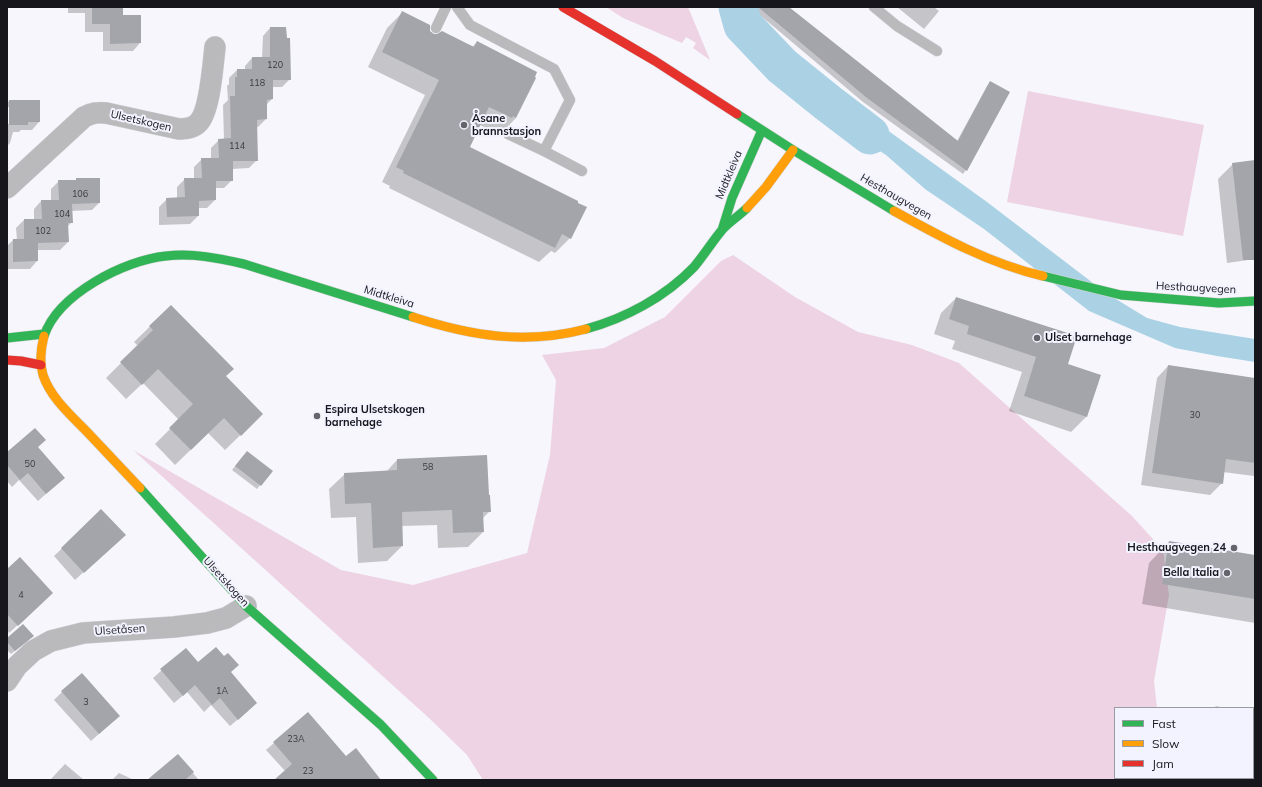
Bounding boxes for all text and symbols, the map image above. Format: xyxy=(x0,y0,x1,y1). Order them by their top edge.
house number: 120 xyxy=(267,60,283,70)
house number: 118 xyxy=(249,78,265,88)
street label: Ulsetskogen xyxy=(109,108,173,134)
place label: Åsane brannstasjon xyxy=(472,112,541,138)
marker: Åsane brannstasjon xyxy=(459,120,469,130)
house number: 114 xyxy=(229,141,245,151)
street label: Midtkleiva xyxy=(713,149,745,201)
street label: Hesthaugvegen xyxy=(858,171,934,223)
house number: 106 xyxy=(72,189,88,199)
house number: 104 xyxy=(54,209,70,219)
house number: 102 xyxy=(35,226,51,236)
street label: Hesthaugvegen xyxy=(1155,279,1237,297)
street label: Midtkleiva xyxy=(362,283,416,311)
place label: Ulset barnehage xyxy=(1045,331,1132,345)
marker: Ulset barnehage xyxy=(1032,333,1042,343)
place label: Espira Ulsetskogen barnehage xyxy=(325,403,425,429)
house number: 30 xyxy=(1190,410,1200,420)
marker: Espira Ulsetskogen barnehage xyxy=(312,411,322,421)
house number: 50 xyxy=(25,459,35,469)
house number: 58 xyxy=(423,462,433,472)
place label: Hesthaugvegen 24 xyxy=(1127,541,1226,555)
marker: Hesthaugvegen 24 xyxy=(1229,543,1239,553)
street label: Ulsetskogen xyxy=(200,554,252,610)
place label: Bella Italia xyxy=(1163,566,1219,580)
marker: Bella Italia xyxy=(1222,568,1232,578)
house number: 4 xyxy=(18,590,24,600)
street label: Ulsetåsen xyxy=(94,622,146,638)
house number: 1A xyxy=(216,686,228,696)
house number: 3 xyxy=(83,697,89,707)
legend xyxy=(1114,707,1254,779)
text: Fast xyxy=(1152,716,1176,731)
house number: 23A xyxy=(287,734,305,744)
text: Slow xyxy=(1152,736,1180,751)
text: Jam xyxy=(1152,756,1174,771)
house number: 23 xyxy=(303,766,313,776)

